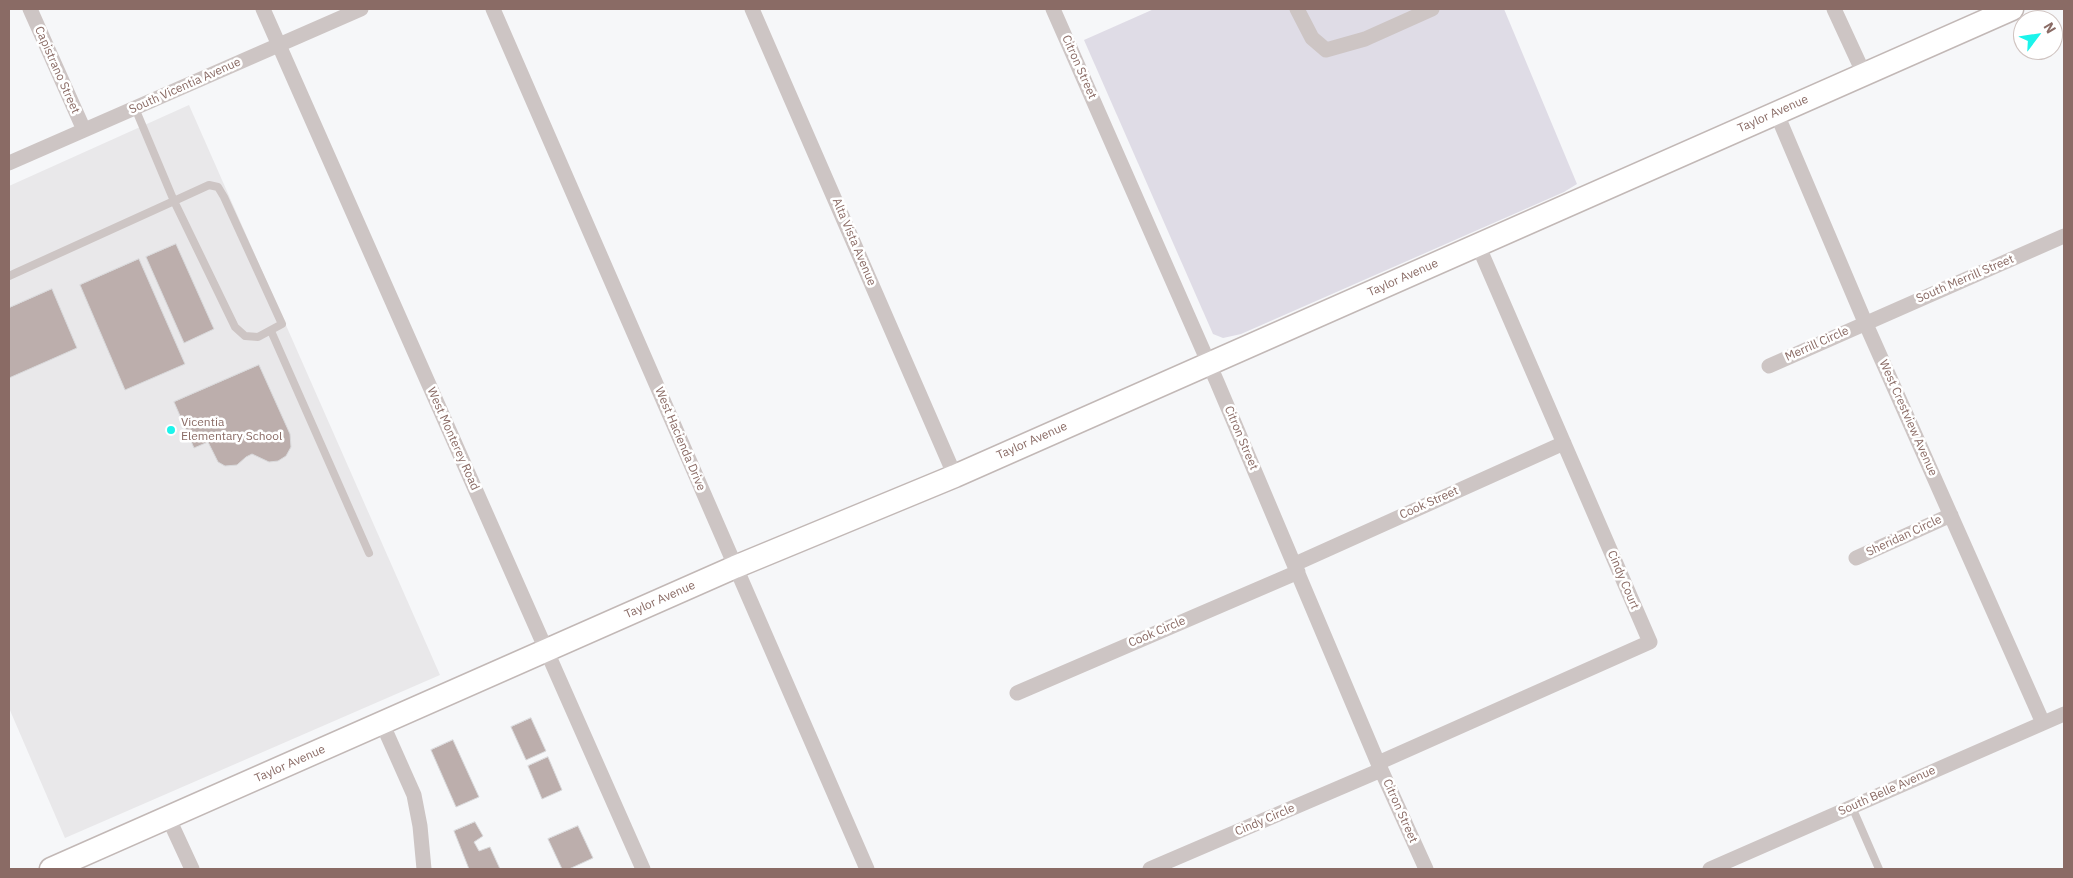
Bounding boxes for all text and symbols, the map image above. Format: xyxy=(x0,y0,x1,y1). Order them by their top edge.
north arrow xyxy=(2013,10,2063,60)
text: N xyxy=(2040,19,2060,37)
street label: Capistrano Street xyxy=(31,24,83,116)
street label: Citron Street xyxy=(1059,33,1099,101)
street label: South Vicentia Avenue xyxy=(127,55,243,117)
street label: Taylor Avenue xyxy=(1736,92,1810,136)
street label: Alta Vista Avenue xyxy=(829,196,879,288)
street label: South Merrill Street xyxy=(1914,252,2016,306)
street label: Taylor Avenue xyxy=(1366,256,1440,300)
street label: Merrill Circle xyxy=(1783,324,1851,364)
street label: West Crestview Avenue xyxy=(1876,358,1940,478)
street label: West Monterey Road xyxy=(424,385,482,493)
street label: West Hacienda Drive xyxy=(652,385,708,493)
street label: Citron Street xyxy=(1221,404,1261,472)
place label: Vicentia Elementary School xyxy=(181,416,282,444)
street label: Taylor Avenue xyxy=(995,419,1069,463)
marker: Vicentia Elementary School xyxy=(165,424,177,436)
street label: Cook Street xyxy=(1397,484,1461,522)
street label: Sheridan Circle xyxy=(1864,512,1944,560)
street label: Cindy Court xyxy=(1604,548,1642,612)
street label: Taylor Avenue xyxy=(623,578,697,622)
street label: Cook Circle xyxy=(1126,614,1188,650)
street label: Taylor Avenue xyxy=(253,742,327,786)
street label: South Belle Avenue xyxy=(1836,763,1938,819)
street label: Citron Street xyxy=(1380,777,1420,845)
street label: Cindy Circle xyxy=(1233,801,1297,839)

